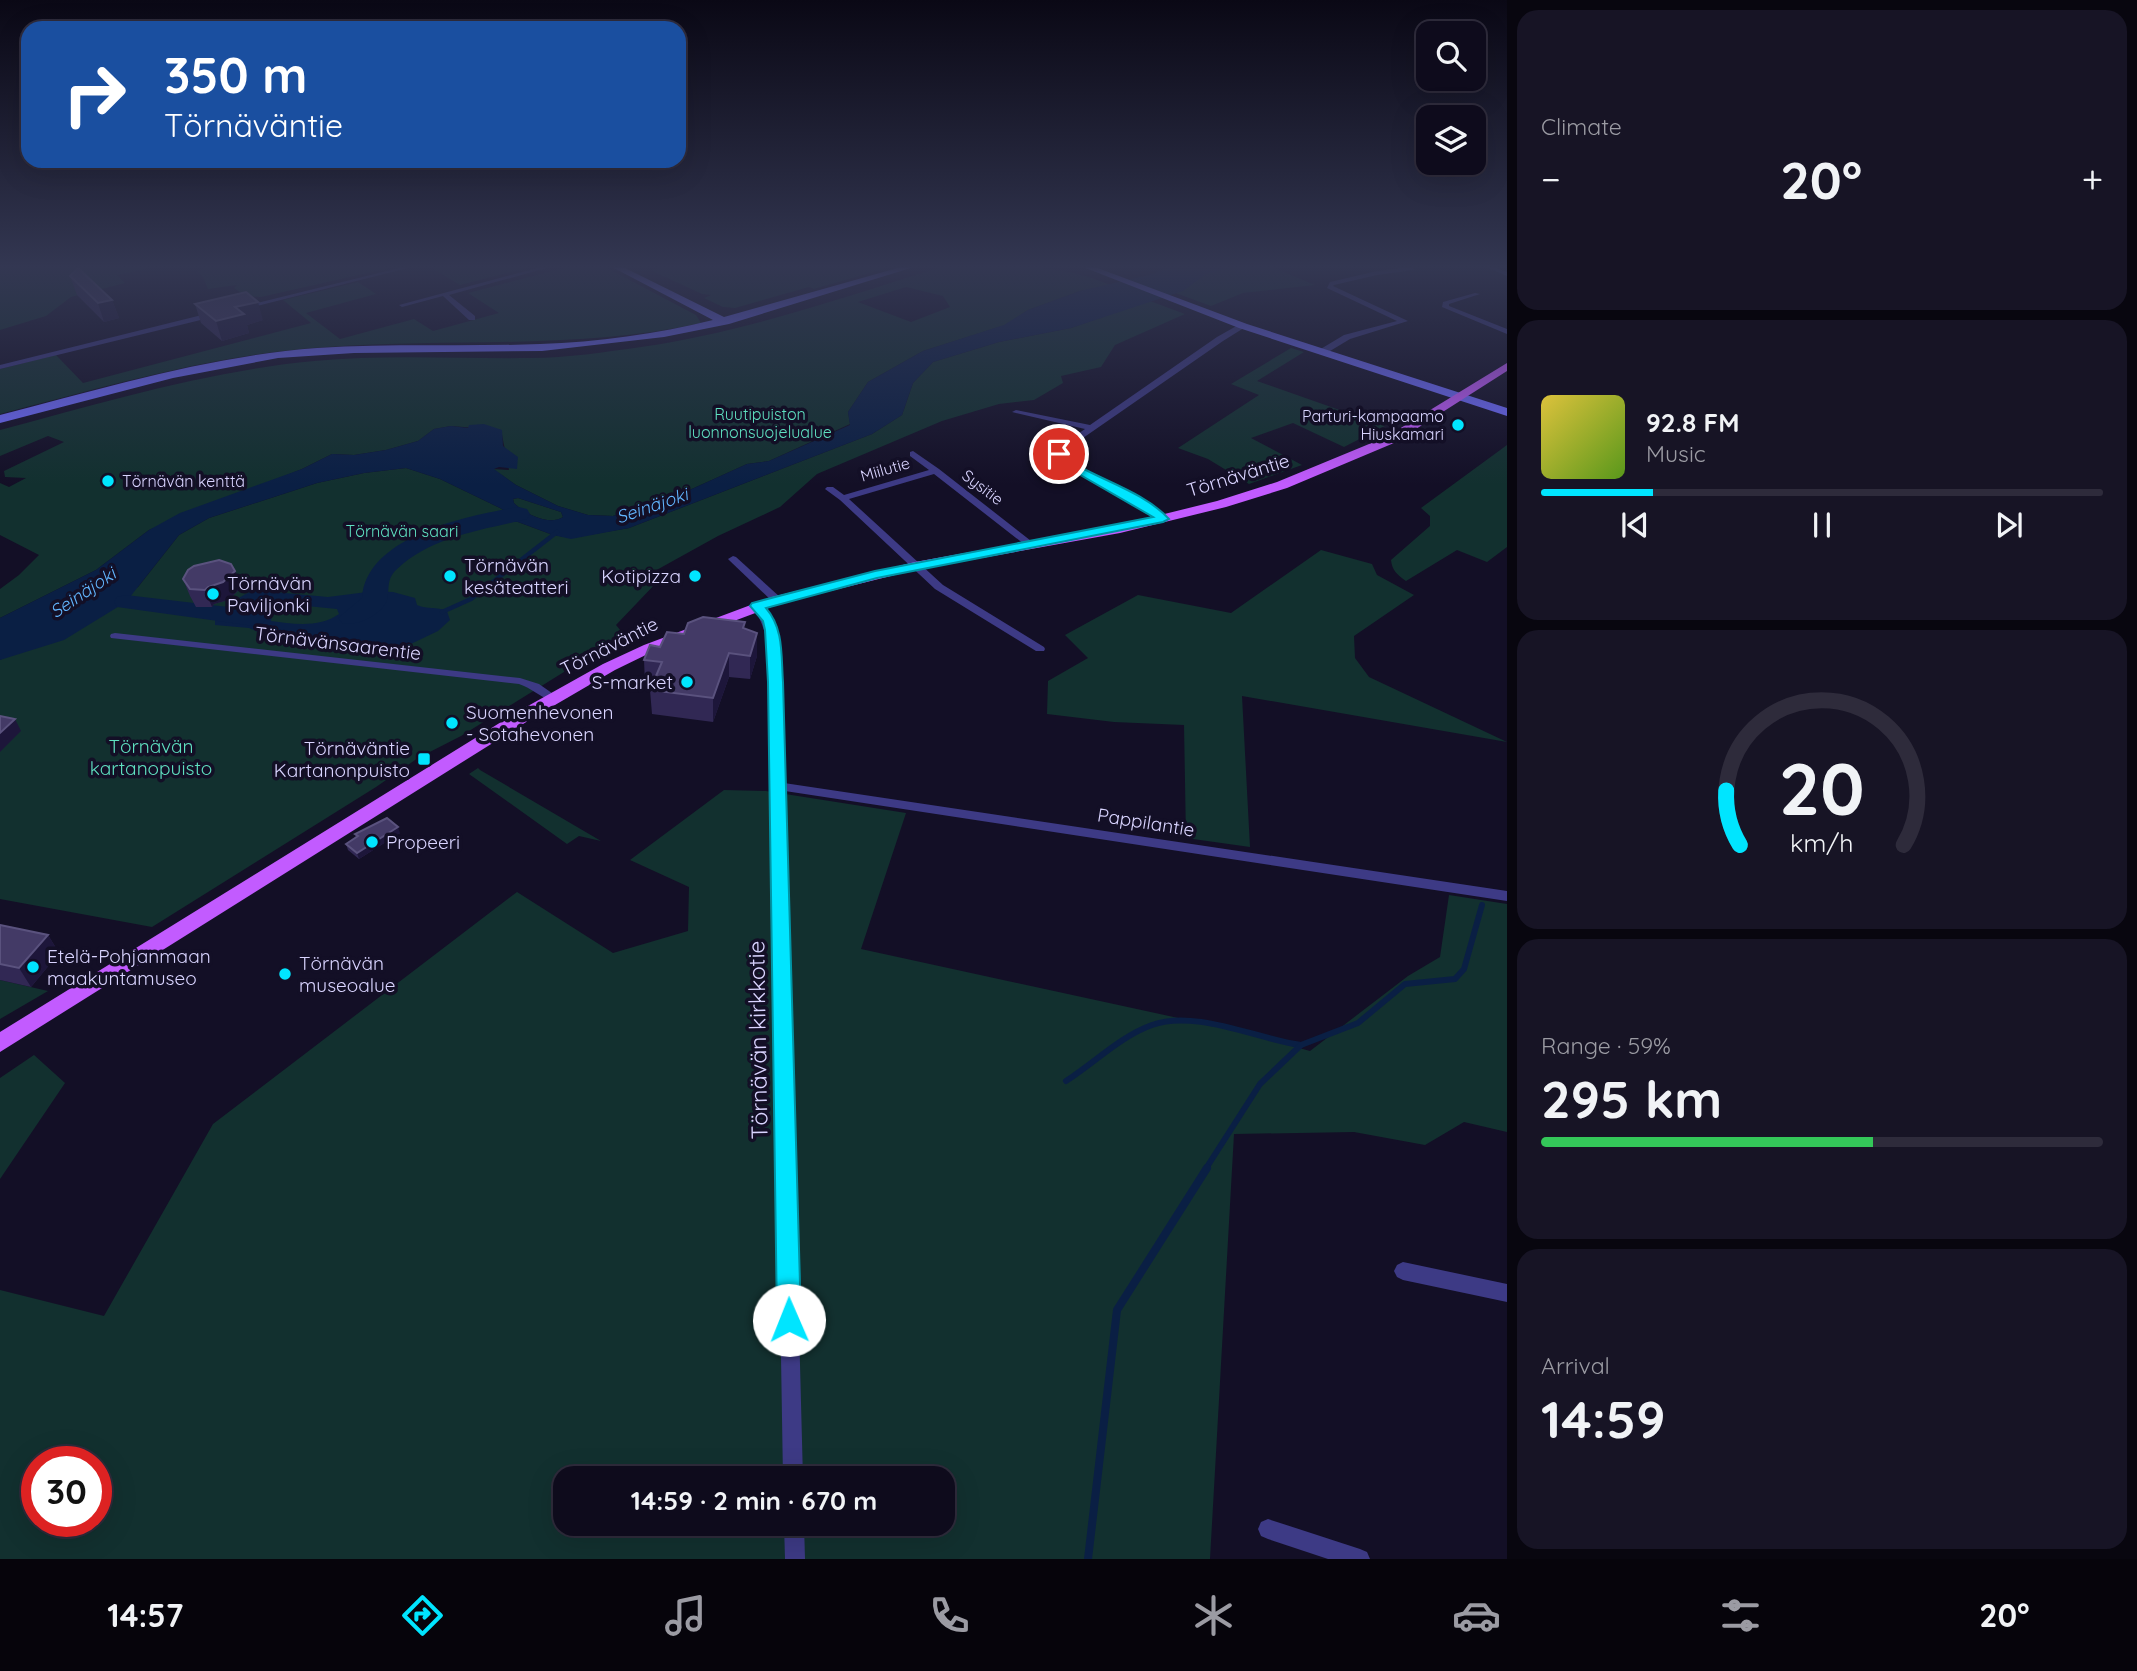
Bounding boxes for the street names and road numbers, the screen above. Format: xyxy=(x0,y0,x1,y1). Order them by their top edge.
street label: Törnäväntie xyxy=(1184,448,1292,502)
street label: Miilutie xyxy=(858,452,912,486)
street label: Sysitie xyxy=(958,465,1008,509)
street label: Törnäväntie xyxy=(556,611,662,681)
street label: Törnävänsaarentie xyxy=(254,621,422,665)
street label: Pappilantie xyxy=(1096,802,1196,842)
street label: Törnävän kirkkotie xyxy=(741,940,774,1140)

